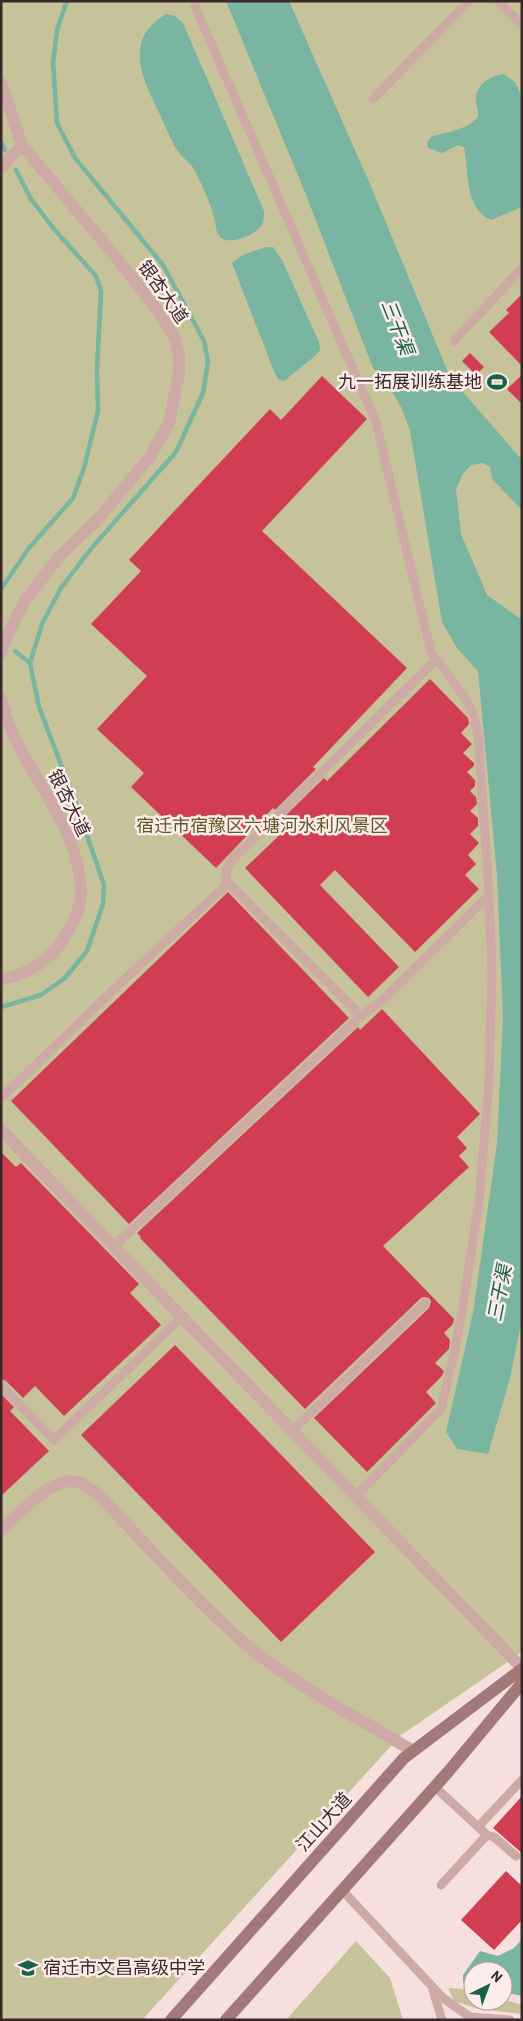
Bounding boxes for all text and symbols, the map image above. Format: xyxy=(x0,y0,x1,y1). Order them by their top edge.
street label: 银杏大道 xyxy=(134,256,193,327)
water label: 三干渠 xyxy=(378,296,420,360)
place label: 九一拓展训练基地 xyxy=(338,370,482,392)
sports icon: 九一拓展训练基地 xyxy=(486,371,508,393)
street label: 银杏大道 xyxy=(44,765,96,840)
park label: 宿迁市宿豫区六塘河水利风景区 xyxy=(136,814,388,836)
water label: 三干渠 xyxy=(482,1260,516,1323)
street label: 江山大道 xyxy=(291,1787,356,1855)
place label: 宿迁市文昌高级中学 xyxy=(43,1956,205,1978)
school or university icon: 宿迁市文昌高级中学 xyxy=(17,1957,39,1979)
north arrow xyxy=(463,1961,513,2011)
text: N xyxy=(488,1967,506,1985)

